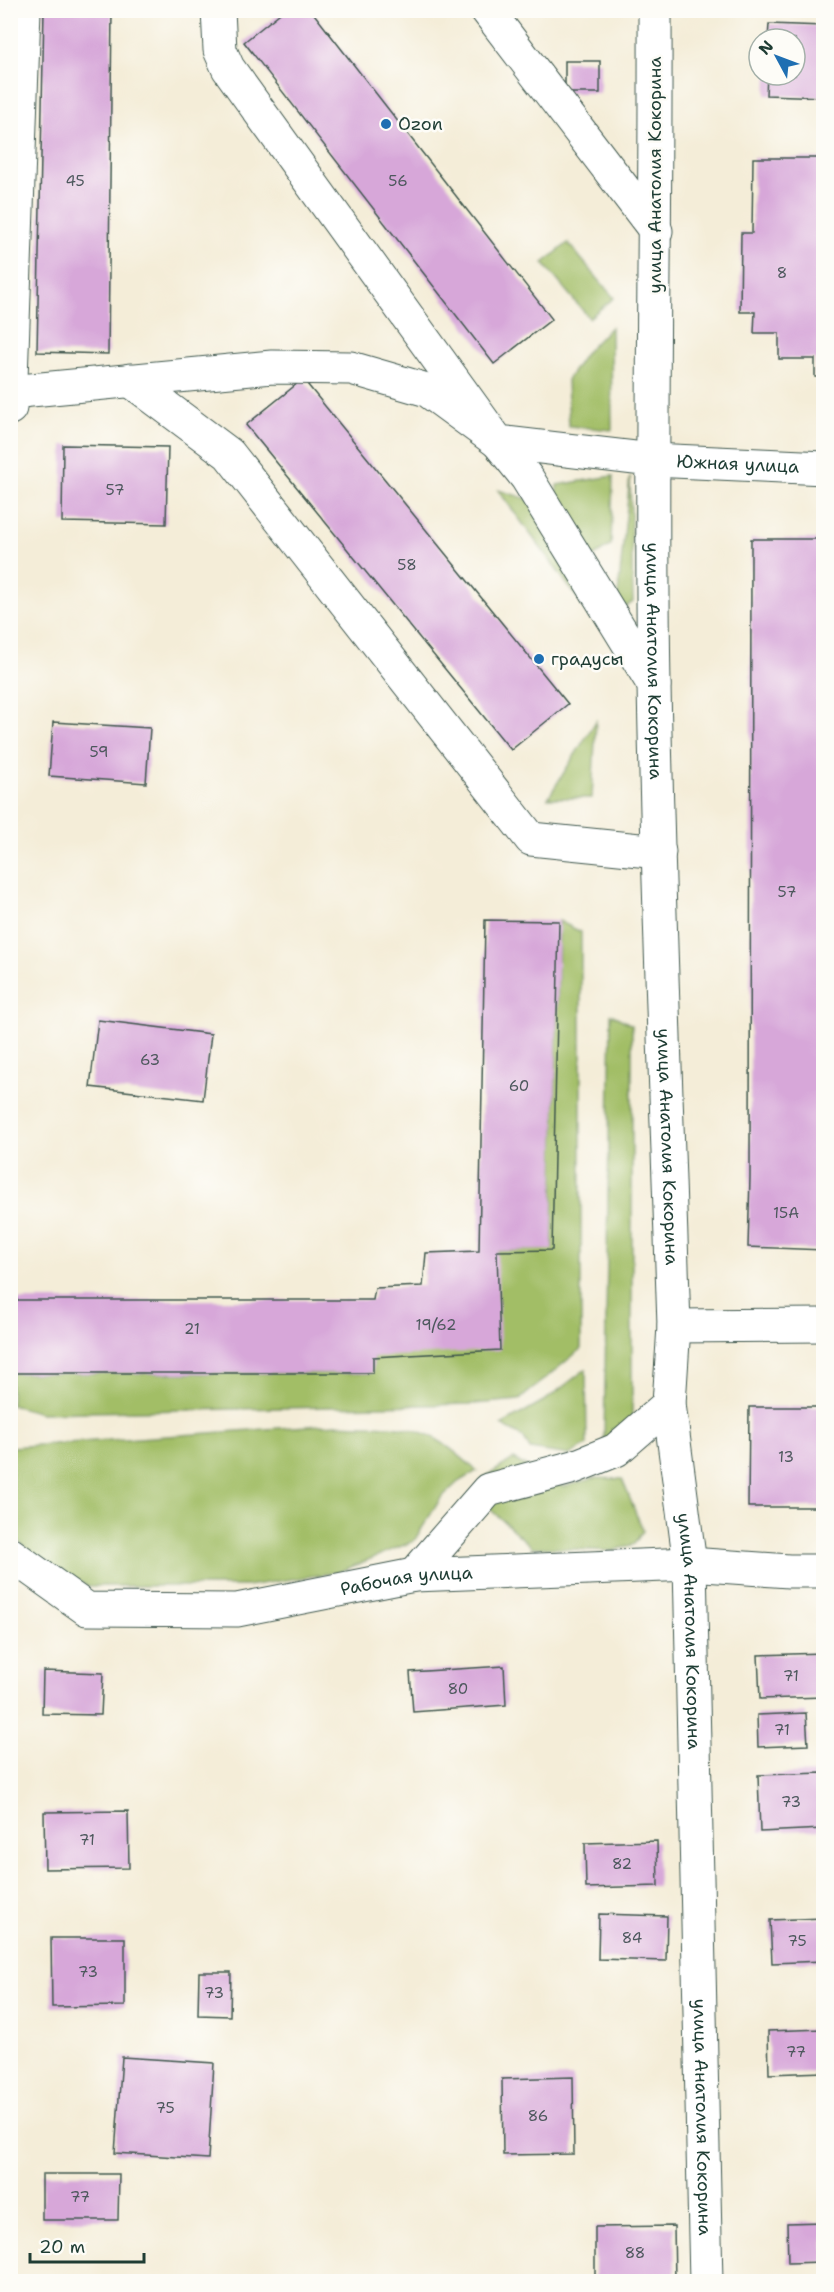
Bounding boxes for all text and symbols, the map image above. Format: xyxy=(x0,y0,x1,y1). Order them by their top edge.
north arrow xyxy=(747,27,807,87)
text: N xyxy=(754,36,778,59)
street label: улица Анатолия Кокорина xyxy=(643,57,667,293)
place label: Ozon xyxy=(398,112,443,136)
marker: Ozon xyxy=(379,117,393,131)
house number: 45 xyxy=(65,171,85,191)
house number: 56 xyxy=(388,171,408,191)
house number: 8 xyxy=(777,263,787,283)
street label: Южная улица xyxy=(676,449,800,479)
house number: 57 xyxy=(106,480,124,500)
street label: улица Анатолия Кокорина xyxy=(641,542,668,780)
house number: 58 xyxy=(397,555,417,575)
place label: градусы xyxy=(551,647,624,671)
marker: градусы xyxy=(532,652,546,666)
house number: 59 xyxy=(90,742,108,762)
house number: 57 xyxy=(778,882,796,902)
street label: улица Анатолия Кокорина xyxy=(652,1028,684,1266)
house number: 63 xyxy=(140,1050,160,1070)
house number: 60 xyxy=(509,1076,529,1096)
house number: 15А xyxy=(773,1203,799,1223)
house number: 19/62 xyxy=(416,1315,456,1335)
house number: 21 xyxy=(184,1319,200,1339)
house number: 13 xyxy=(778,1447,794,1467)
street label: улица Анатолия Кокорина xyxy=(671,1512,706,1750)
street label: Рабочая улица xyxy=(338,1561,473,1601)
house number: 71 xyxy=(783,1666,799,1686)
house number: 80 xyxy=(448,1679,468,1699)
house number: 71 xyxy=(774,1720,790,1740)
house number: 73 xyxy=(781,1792,801,1812)
house number: 71 xyxy=(79,1830,95,1850)
house number: 82 xyxy=(612,1854,632,1874)
house number: 84 xyxy=(622,1928,642,1948)
house number: 75 xyxy=(787,1931,807,1951)
house number: 73 xyxy=(78,1962,98,1982)
house number: 73 xyxy=(204,1983,224,2003)
street label: улица Анатолия Кокорина xyxy=(688,1998,717,2236)
house number: 77 xyxy=(786,2042,806,2062)
house number: 75 xyxy=(155,2098,175,2118)
house number: 86 xyxy=(528,2106,548,2126)
house number: 77 xyxy=(70,2187,90,2207)
scale bar xyxy=(30,2226,144,2264)
text: 20 m xyxy=(39,2235,85,2259)
house number: 88 xyxy=(625,2243,645,2263)

